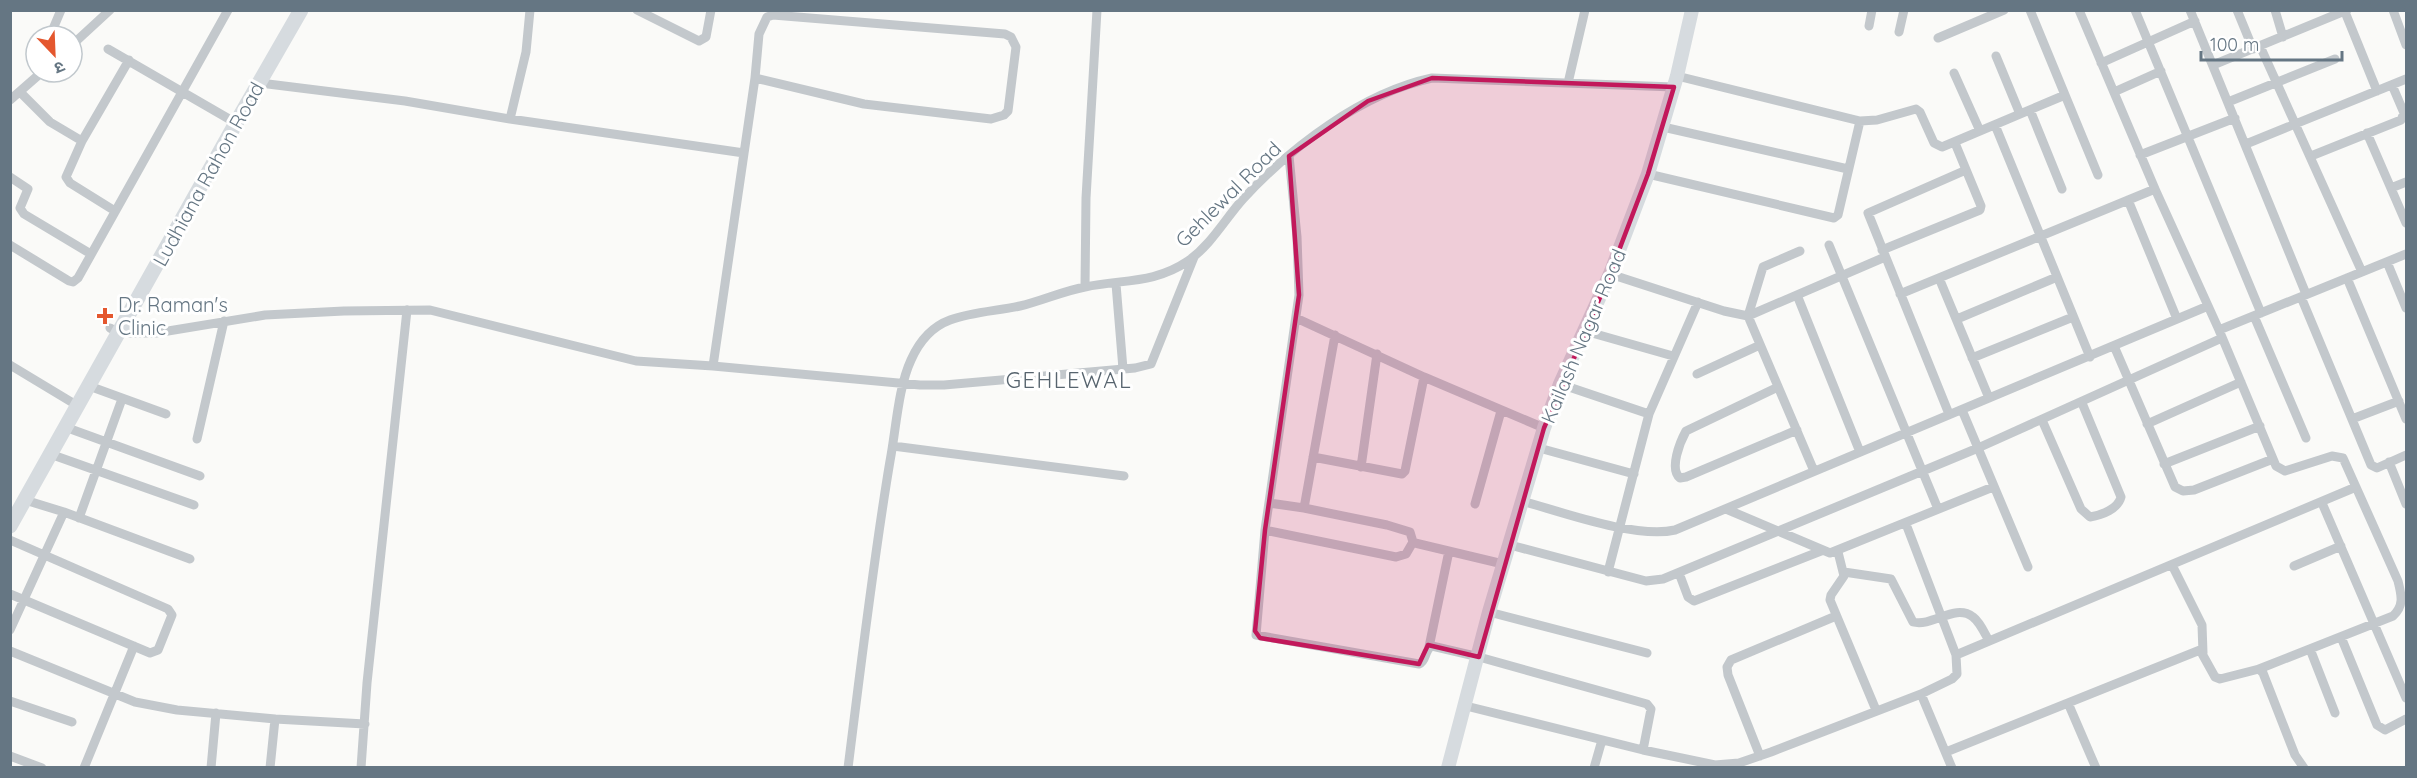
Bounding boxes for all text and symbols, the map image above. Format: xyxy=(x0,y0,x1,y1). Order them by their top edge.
north arrow xyxy=(24,24,84,84)
scale bar xyxy=(2201,24,2342,62)
text: 100 m xyxy=(2210,33,2259,56)
text: उ xyxy=(51,57,68,79)
street label: Ludhiana Rahon Road xyxy=(147,78,269,270)
street label: Gehlewal Road xyxy=(1170,136,1286,252)
street label: Kailash Nagar Road xyxy=(1535,245,1631,427)
place label: Dr. Raman's Clinic xyxy=(118,292,228,340)
marker: Dr. Raman's Clinic xyxy=(96,307,114,325)
district label: GEHLEWAL xyxy=(1006,366,1132,394)

